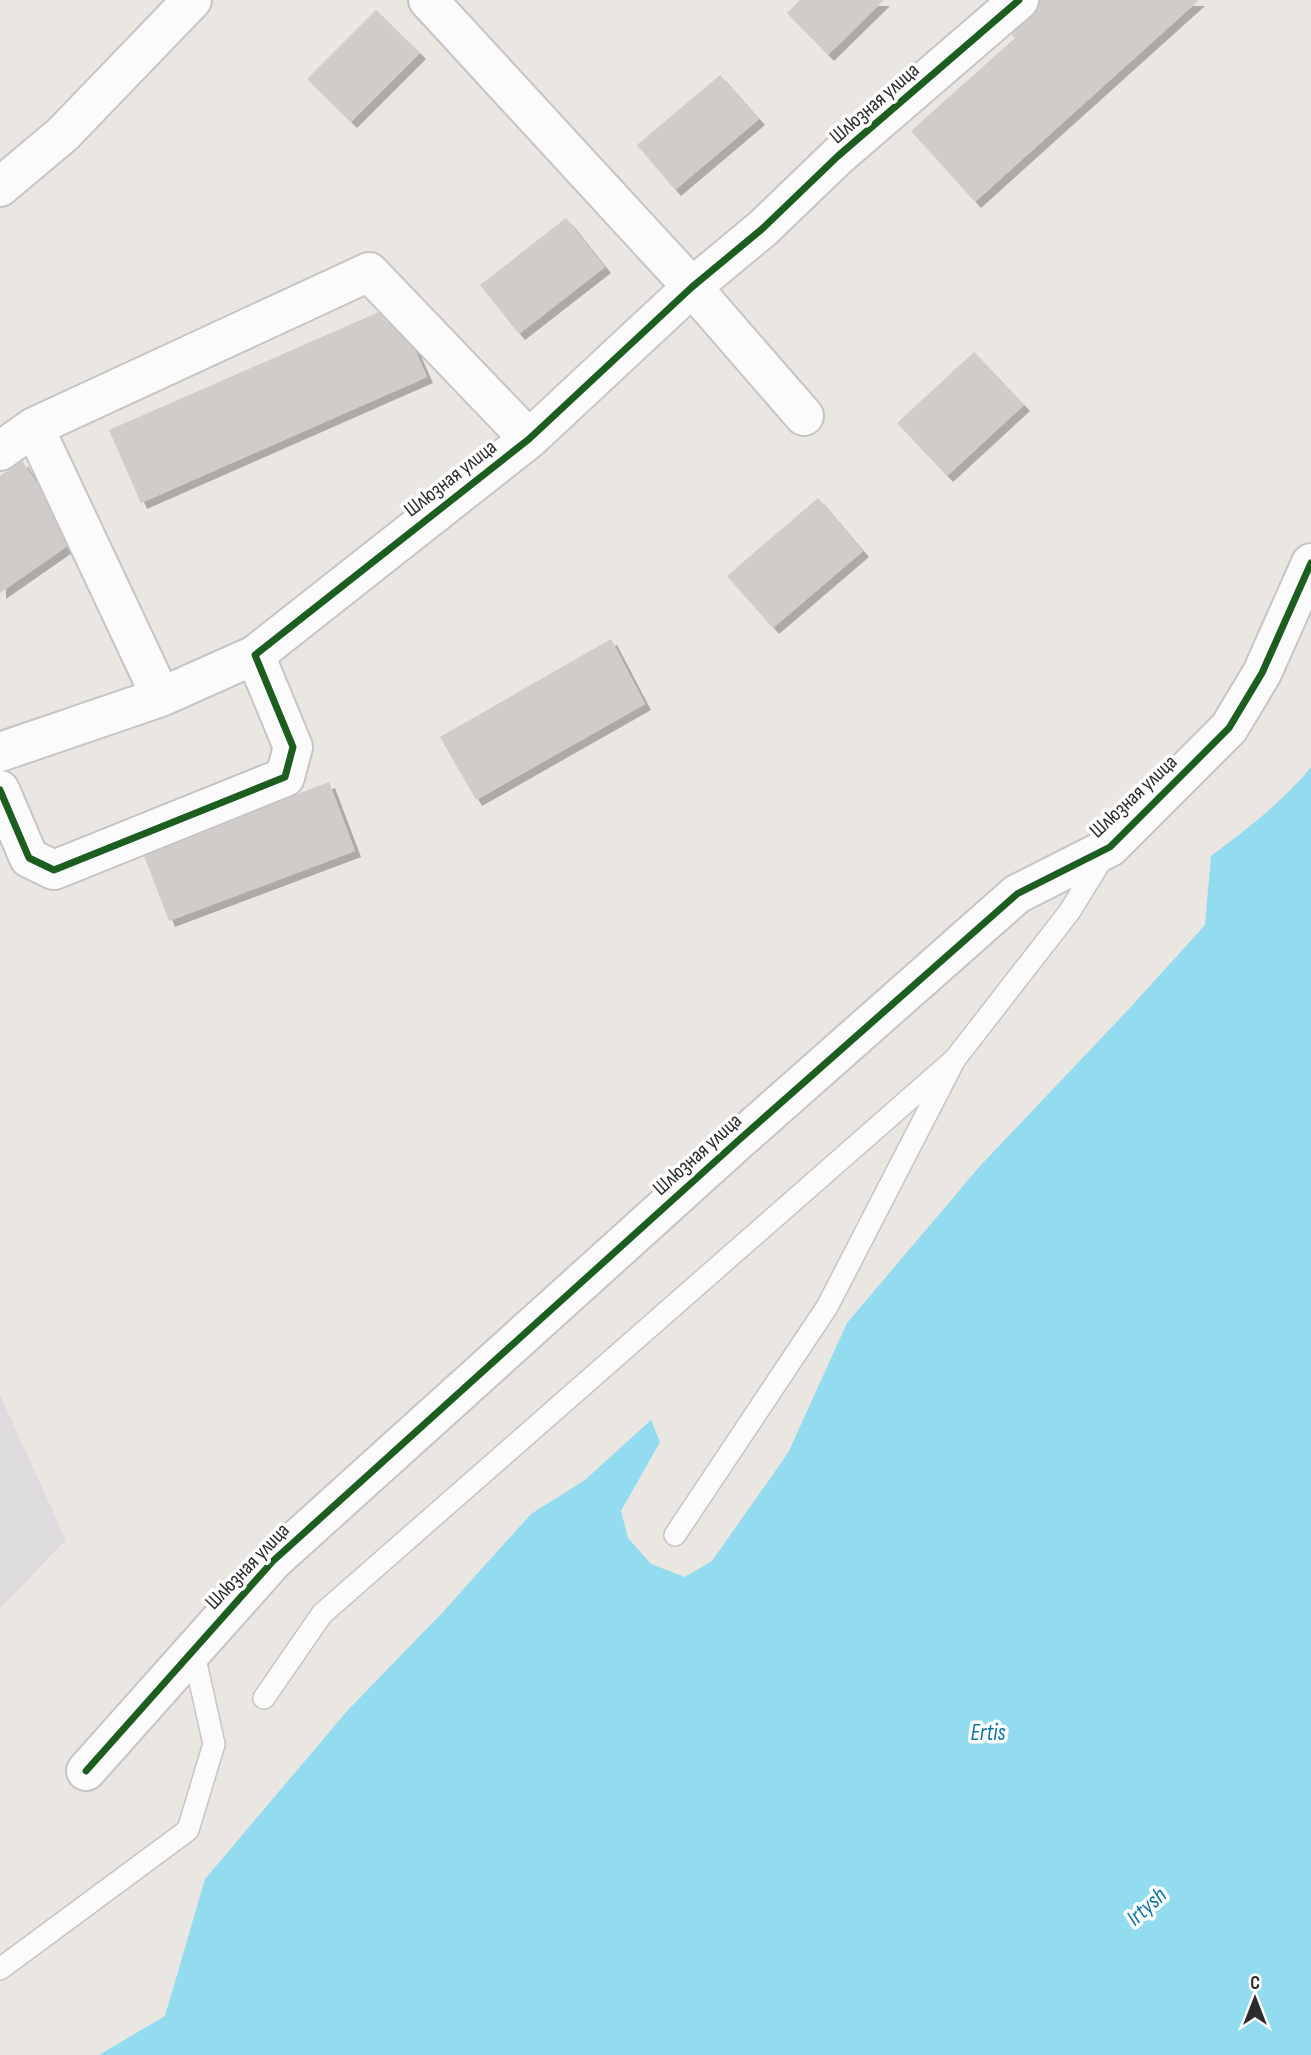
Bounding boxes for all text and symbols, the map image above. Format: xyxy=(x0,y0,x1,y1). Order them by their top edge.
street label: Шлюзная улица xyxy=(824,58,924,149)
street label: Шлюзная улица xyxy=(399,435,502,522)
street label: Шлюзная улица xyxy=(1084,750,1182,843)
street label: Шлюзная улица xyxy=(648,1108,747,1201)
street label: Шлюзная улица xyxy=(200,1518,295,1615)
water label: Ertis xyxy=(970,1719,1006,1747)
water label: Irtysh xyxy=(1121,1881,1173,1932)
north arrow xyxy=(1220,1964,1290,2034)
text: С xyxy=(1250,1972,1260,1995)

